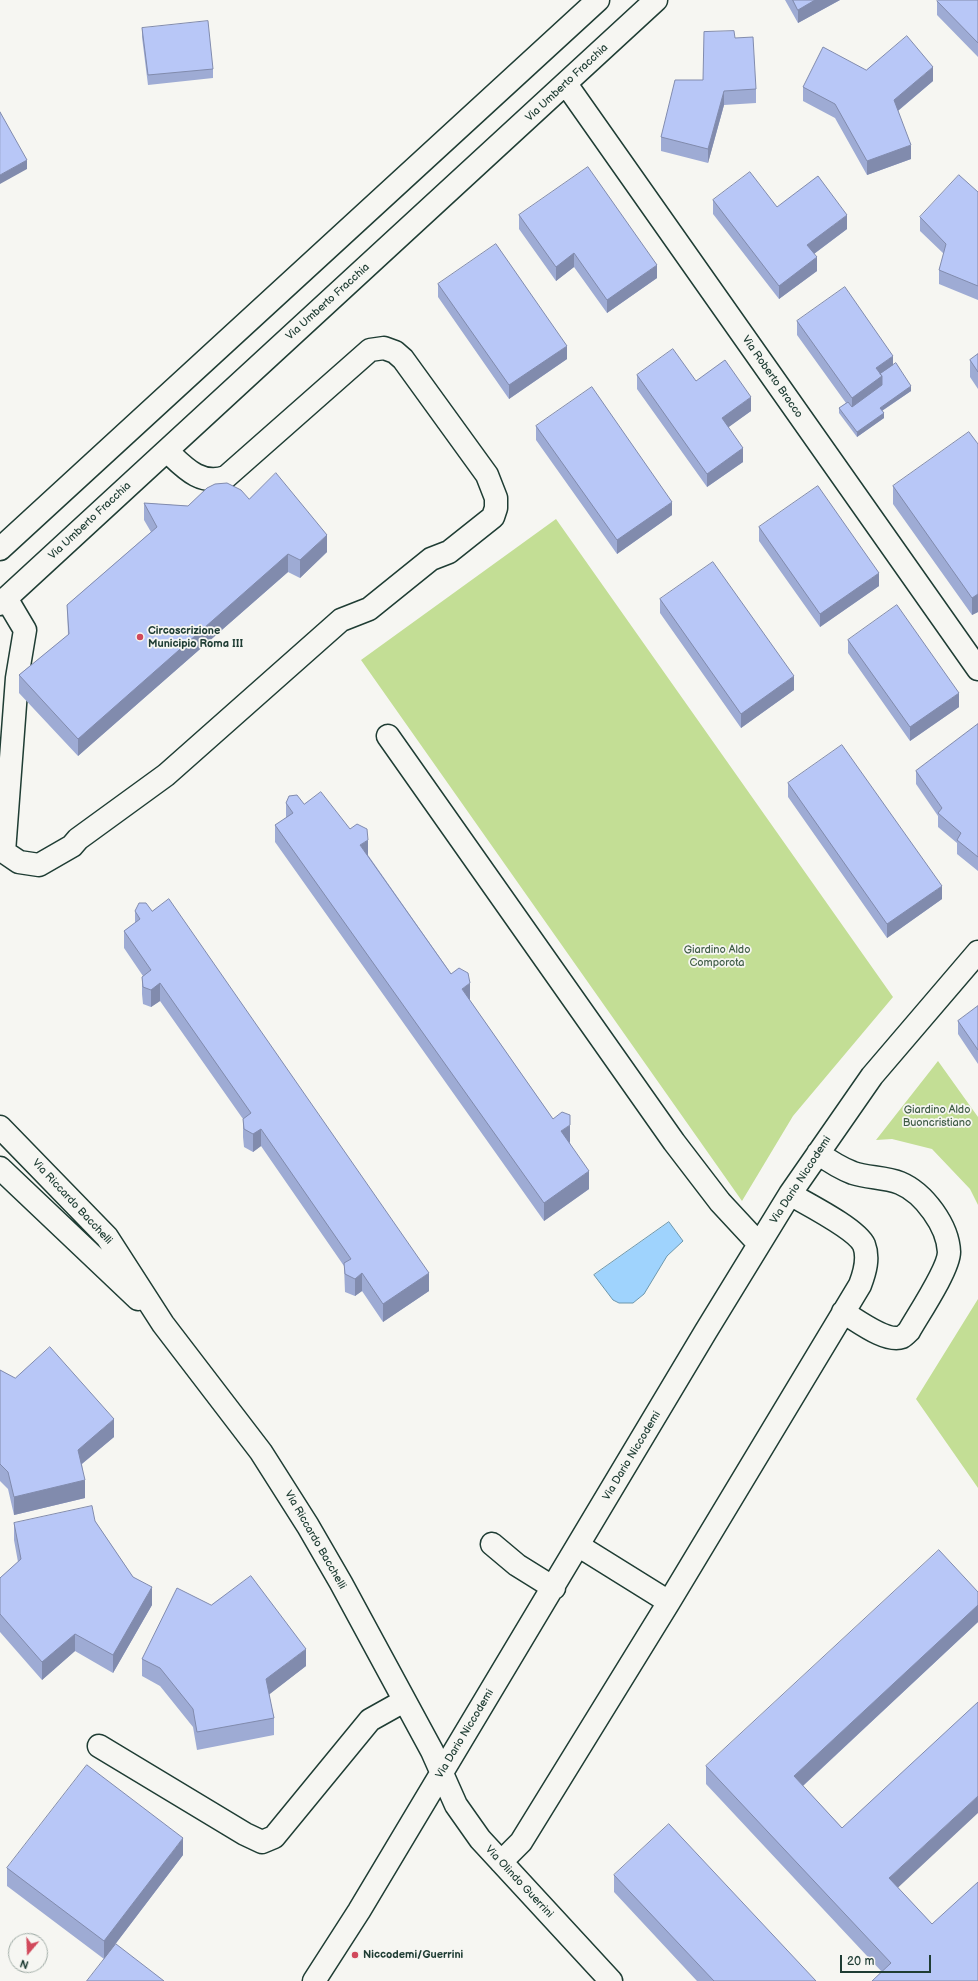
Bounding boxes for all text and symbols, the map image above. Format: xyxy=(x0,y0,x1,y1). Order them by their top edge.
street label: Via Umberto Fracchia xyxy=(523,41,611,125)
street label: Via Umberto Fracchia xyxy=(283,261,373,343)
street label: Via Roberto Bracco xyxy=(739,333,805,421)
street label: Via Umberto Fracchia xyxy=(46,479,134,563)
place label: Circoscrizione Municipio Roma III xyxy=(148,624,243,650)
marker: Circoscrizione Municipio Roma III xyxy=(135,632,145,642)
park label: Giardino Aldo Comporota xyxy=(684,943,750,969)
park label: Giardino Aldo Buoncristiano xyxy=(903,1103,971,1129)
street label: Via Dario Niccodemi xyxy=(768,1134,834,1226)
street label: Via Riccardo Bacchelli xyxy=(29,1157,115,1247)
street label: Via Dario Niccodemi xyxy=(600,1409,664,1503)
street label: Via Riccardo Bacchelli xyxy=(281,1488,349,1592)
street label: Via Dario Niccodemi xyxy=(433,1687,497,1781)
street label: Via Olindo Guerrini xyxy=(482,1843,556,1921)
north arrow xyxy=(8,1933,48,1973)
scale bar xyxy=(842,1947,933,1973)
place label: Niccodemi/Guerrini xyxy=(363,1948,463,1962)
marker: Niccodemi/Guerrini xyxy=(350,1950,360,1960)
text: 20 m xyxy=(847,1954,874,1969)
text: N xyxy=(18,1956,30,1971)

